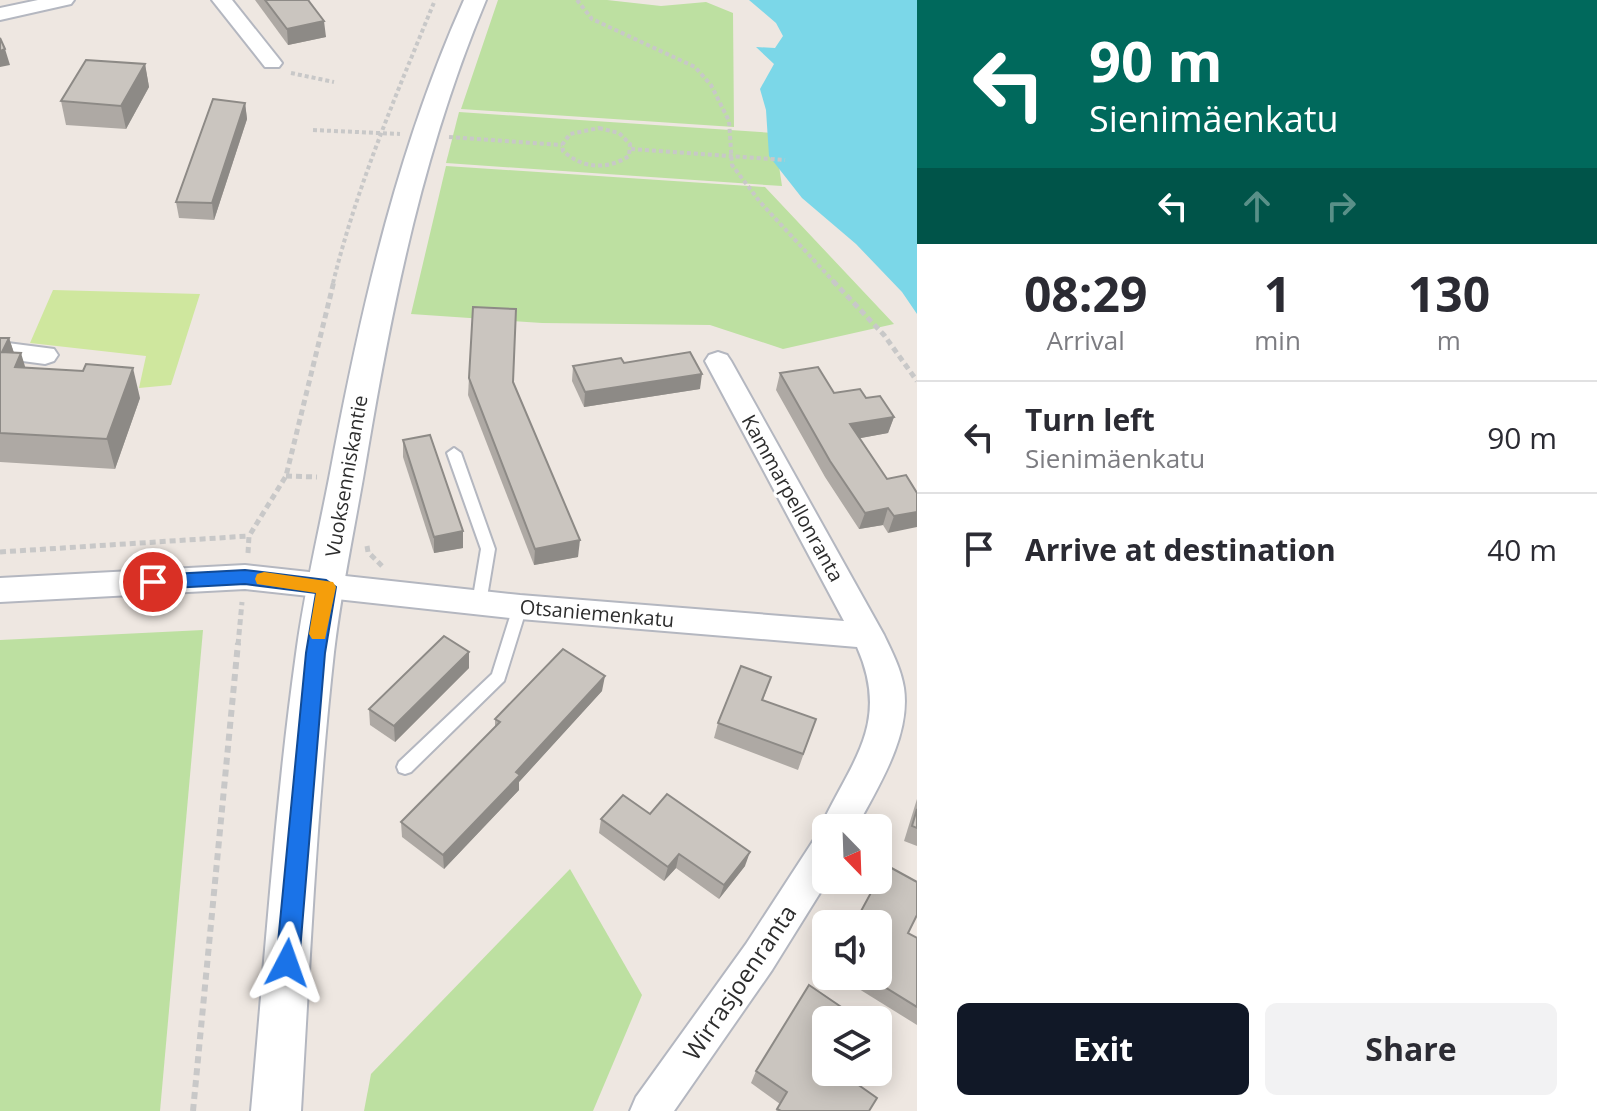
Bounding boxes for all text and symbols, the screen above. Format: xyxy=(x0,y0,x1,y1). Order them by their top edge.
text: 90 m xyxy=(1089,22,1223,98)
icon: left xyxy=(957,32,1061,136)
text: Sienimäenkatu xyxy=(1089,94,1339,143)
icon: left xyxy=(1151,184,1195,228)
icon: ahead xyxy=(1235,184,1279,228)
icon: right xyxy=(1319,184,1363,228)
text: 08:29 xyxy=(1024,261,1147,326)
text: 1 xyxy=(1264,261,1291,326)
text: 130 xyxy=(1408,261,1490,326)
text: Arrival xyxy=(1046,322,1125,358)
text: min xyxy=(1254,322,1301,358)
text: m xyxy=(1437,322,1461,358)
street label: Vuoksenniskantie xyxy=(318,393,374,559)
text: Turn left xyxy=(1025,399,1155,440)
street label: Kammarpellonranta xyxy=(736,410,850,586)
icon: left xyxy=(957,415,1001,459)
text: 90 m xyxy=(1487,417,1557,458)
text: Sienimäenkatu xyxy=(1025,440,1205,476)
icon: arrive xyxy=(957,527,1001,571)
text: Arrive at destination xyxy=(1025,529,1336,570)
text: 40 m xyxy=(1487,529,1557,570)
pin xyxy=(119,548,187,616)
icon: arrive xyxy=(131,560,175,604)
street label: Otsaniemenkatu xyxy=(519,593,675,633)
north arrow xyxy=(812,814,892,894)
map controls xyxy=(812,814,892,1086)
street label: Wirrasjoenranta xyxy=(675,898,803,1066)
button: sound xyxy=(812,910,892,990)
position arrow xyxy=(245,921,329,1005)
button: Exit xyxy=(957,1003,1249,1095)
button: Share xyxy=(1265,1003,1557,1095)
button: layers xyxy=(812,1006,892,1086)

